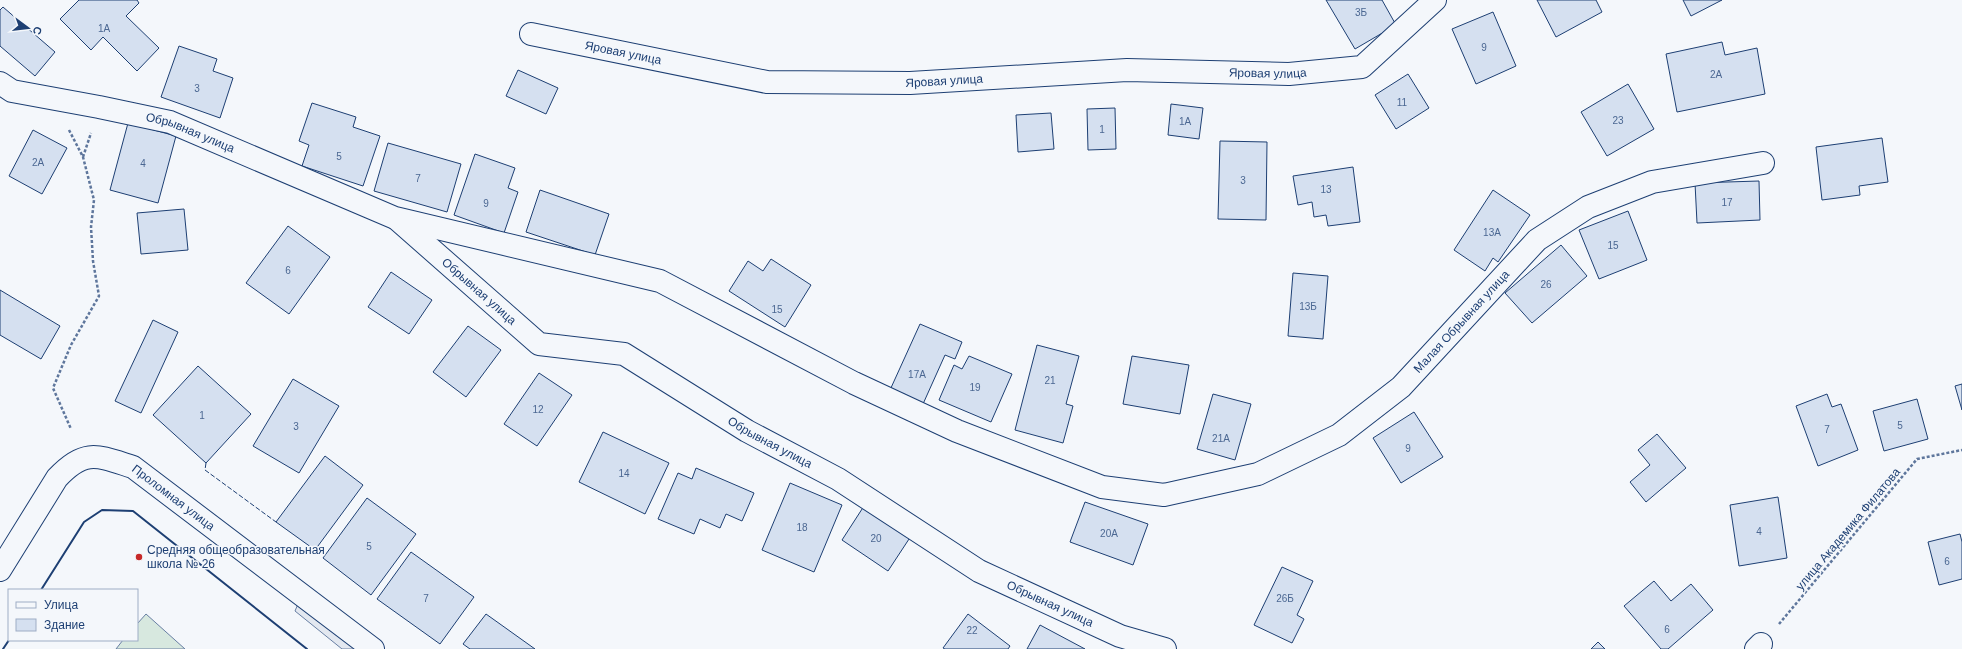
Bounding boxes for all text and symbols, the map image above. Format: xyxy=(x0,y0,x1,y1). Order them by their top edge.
house number: 3Б xyxy=(1355,7,1367,18)
north arrow xyxy=(8,8,48,48)
house number: 1А xyxy=(98,23,110,34)
text: С xyxy=(31,25,44,36)
street label: Яровая улица xyxy=(584,38,663,67)
house number: 9 xyxy=(1481,42,1487,53)
street label: Яровая улица xyxy=(1229,65,1308,81)
house number: 2А xyxy=(1710,69,1722,80)
street label: Яровая улица xyxy=(905,72,984,90)
house number: 3 xyxy=(194,83,200,94)
house number: 11 xyxy=(1397,97,1408,108)
street label: Обрывная улица xyxy=(145,110,237,156)
house number: 23 xyxy=(1612,115,1624,126)
house number: 1А xyxy=(1179,116,1191,127)
house number: 1 xyxy=(1099,124,1105,135)
house number: 5 xyxy=(336,151,342,162)
house number: 2А xyxy=(32,157,44,168)
house number: 4 xyxy=(140,158,146,169)
house number: 7 xyxy=(415,173,421,184)
house number: 3 xyxy=(1240,175,1246,186)
house number: 13 xyxy=(1320,184,1332,195)
house number: 17 xyxy=(1721,197,1733,208)
house number: 9 xyxy=(483,198,489,209)
house number: 13А xyxy=(1483,227,1501,238)
house number: 15 xyxy=(1607,240,1619,251)
street label: Обрывная улица xyxy=(439,255,519,328)
house number: 6 xyxy=(285,265,291,276)
street label: Малая Обрывная улица xyxy=(1411,267,1513,376)
house number: 26 xyxy=(1540,279,1552,290)
house number: 13Б xyxy=(1299,301,1317,312)
house number: 15 xyxy=(771,304,783,315)
house number: 17А xyxy=(908,369,926,380)
house number: 21 xyxy=(1044,375,1056,386)
house number: 19 xyxy=(969,382,981,393)
house number: 12 xyxy=(532,404,544,415)
house number: 1 xyxy=(199,410,205,421)
street label: Обрывная улица xyxy=(725,414,815,471)
house number: 5 xyxy=(1897,420,1903,431)
house number: 3 xyxy=(293,421,299,432)
house number: 7 xyxy=(1824,424,1830,435)
house number: 21А xyxy=(1212,433,1230,444)
house number: 9 xyxy=(1405,443,1411,454)
street label: Проломная улица xyxy=(129,462,218,534)
street label: улица Академика Филатова xyxy=(1793,465,1903,593)
house number: 14 xyxy=(618,468,630,479)
house number: 18 xyxy=(796,522,808,533)
house number: 4 xyxy=(1756,526,1762,537)
house number: 20А xyxy=(1100,528,1118,539)
house number: 20 xyxy=(870,533,882,544)
house number: 5 xyxy=(366,541,372,552)
place label: Средняя общеобразовательная школа № 26 xyxy=(147,543,325,571)
marker: Средняя общеобразовательная школа № 26 xyxy=(134,552,144,562)
house number: 6 xyxy=(1944,556,1950,567)
street label: Обрывная улица xyxy=(1004,578,1096,630)
legend xyxy=(8,589,138,641)
house number: 7 xyxy=(423,593,429,604)
house number: 26Б xyxy=(1276,593,1294,604)
text: Улица xyxy=(44,598,78,612)
text: Здание xyxy=(44,618,85,632)
house number: 6 xyxy=(1664,624,1670,635)
house number: 22 xyxy=(966,625,978,636)

